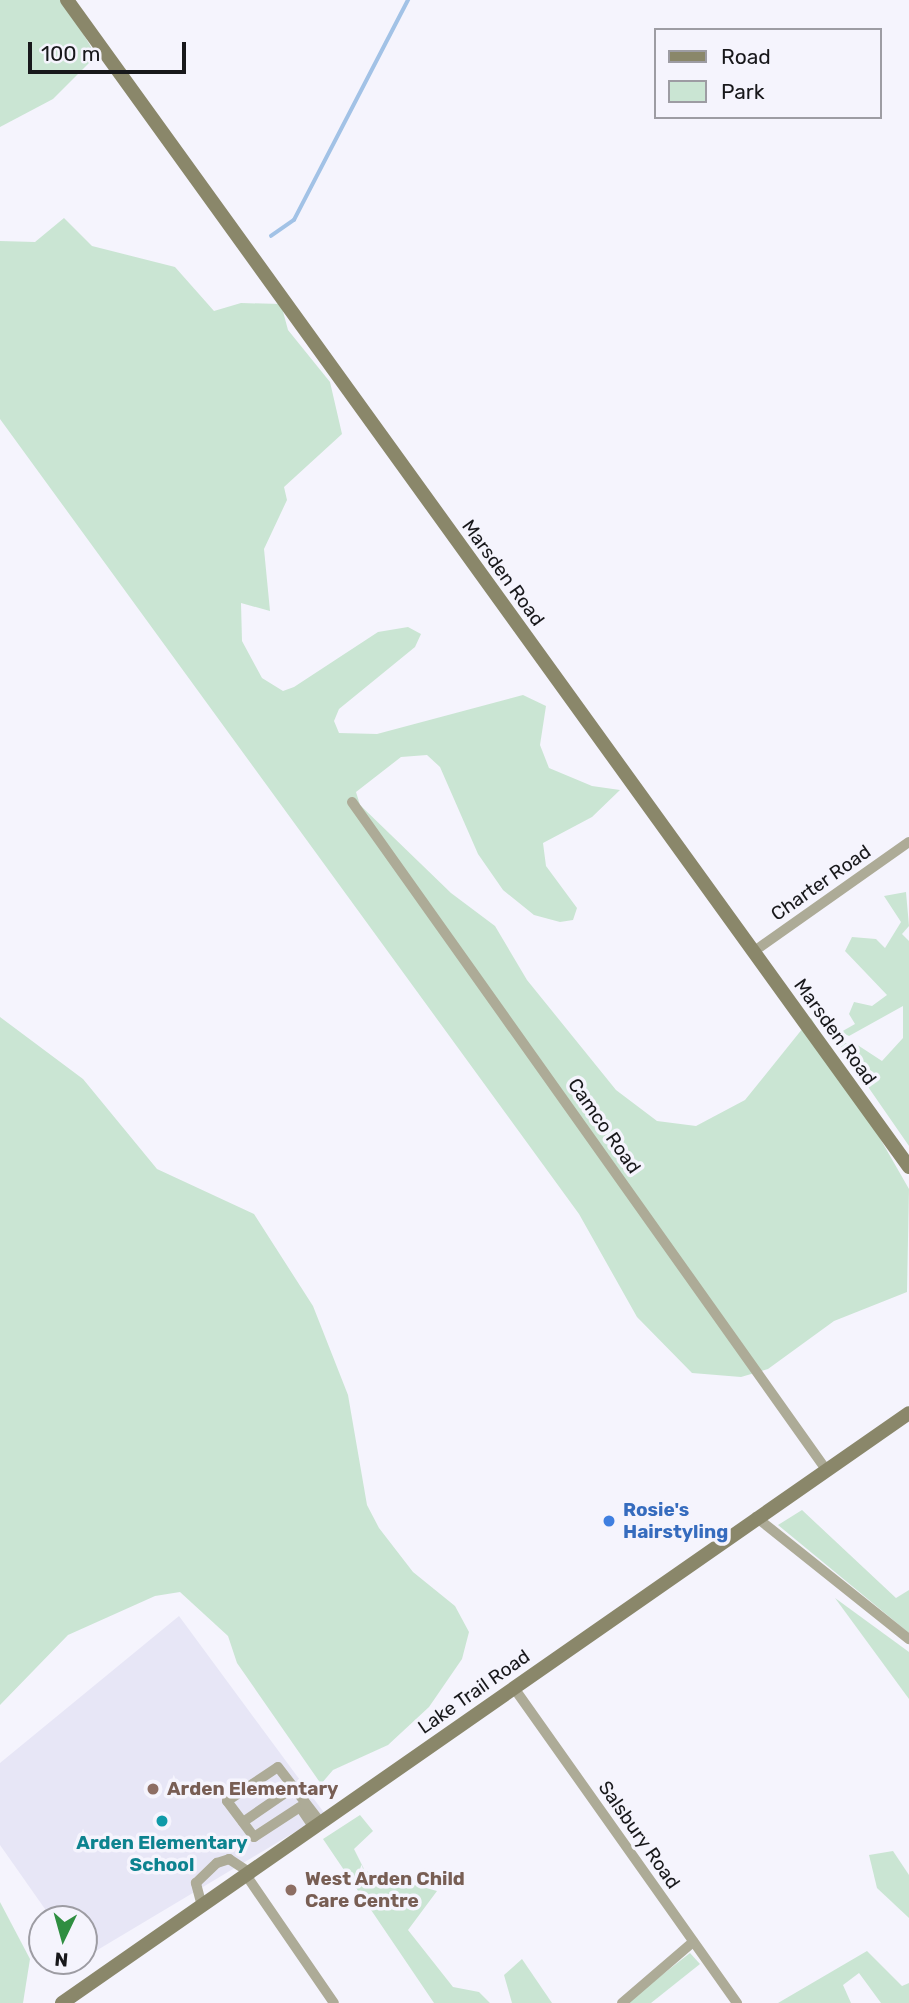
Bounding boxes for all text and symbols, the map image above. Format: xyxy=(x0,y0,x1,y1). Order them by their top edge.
scale bar xyxy=(32,28,189,72)
legend xyxy=(654,28,881,119)
text: 100 m xyxy=(41,41,100,66)
text: Road xyxy=(721,44,771,69)
text: Park xyxy=(721,79,765,104)
street label: Marsden Road xyxy=(457,515,549,631)
street label: Charter Road xyxy=(767,840,875,926)
street label: Marsden Road xyxy=(789,974,881,1090)
street label: Camco Road xyxy=(563,1074,645,1178)
place label: Rosie's Hairstyling xyxy=(623,1499,728,1543)
marker: Rosie's Hairstyling xyxy=(601,1513,617,1529)
street label: Lake Trail Road xyxy=(414,1645,534,1739)
street label: Salsbury Road xyxy=(593,1777,685,1893)
place label: Arden Elementary xyxy=(167,1778,338,1800)
marker: Arden Elementary xyxy=(145,1781,161,1797)
marker: Arden Elementary School xyxy=(154,1813,170,1829)
place label: Arden Elementary School xyxy=(76,1832,248,1876)
place label: West Arden Child Care Centre xyxy=(305,1868,465,1912)
marker: West Arden Child Care Centre xyxy=(283,1882,299,1898)
north arrow xyxy=(28,1905,98,1975)
text: N xyxy=(53,1947,69,1971)

